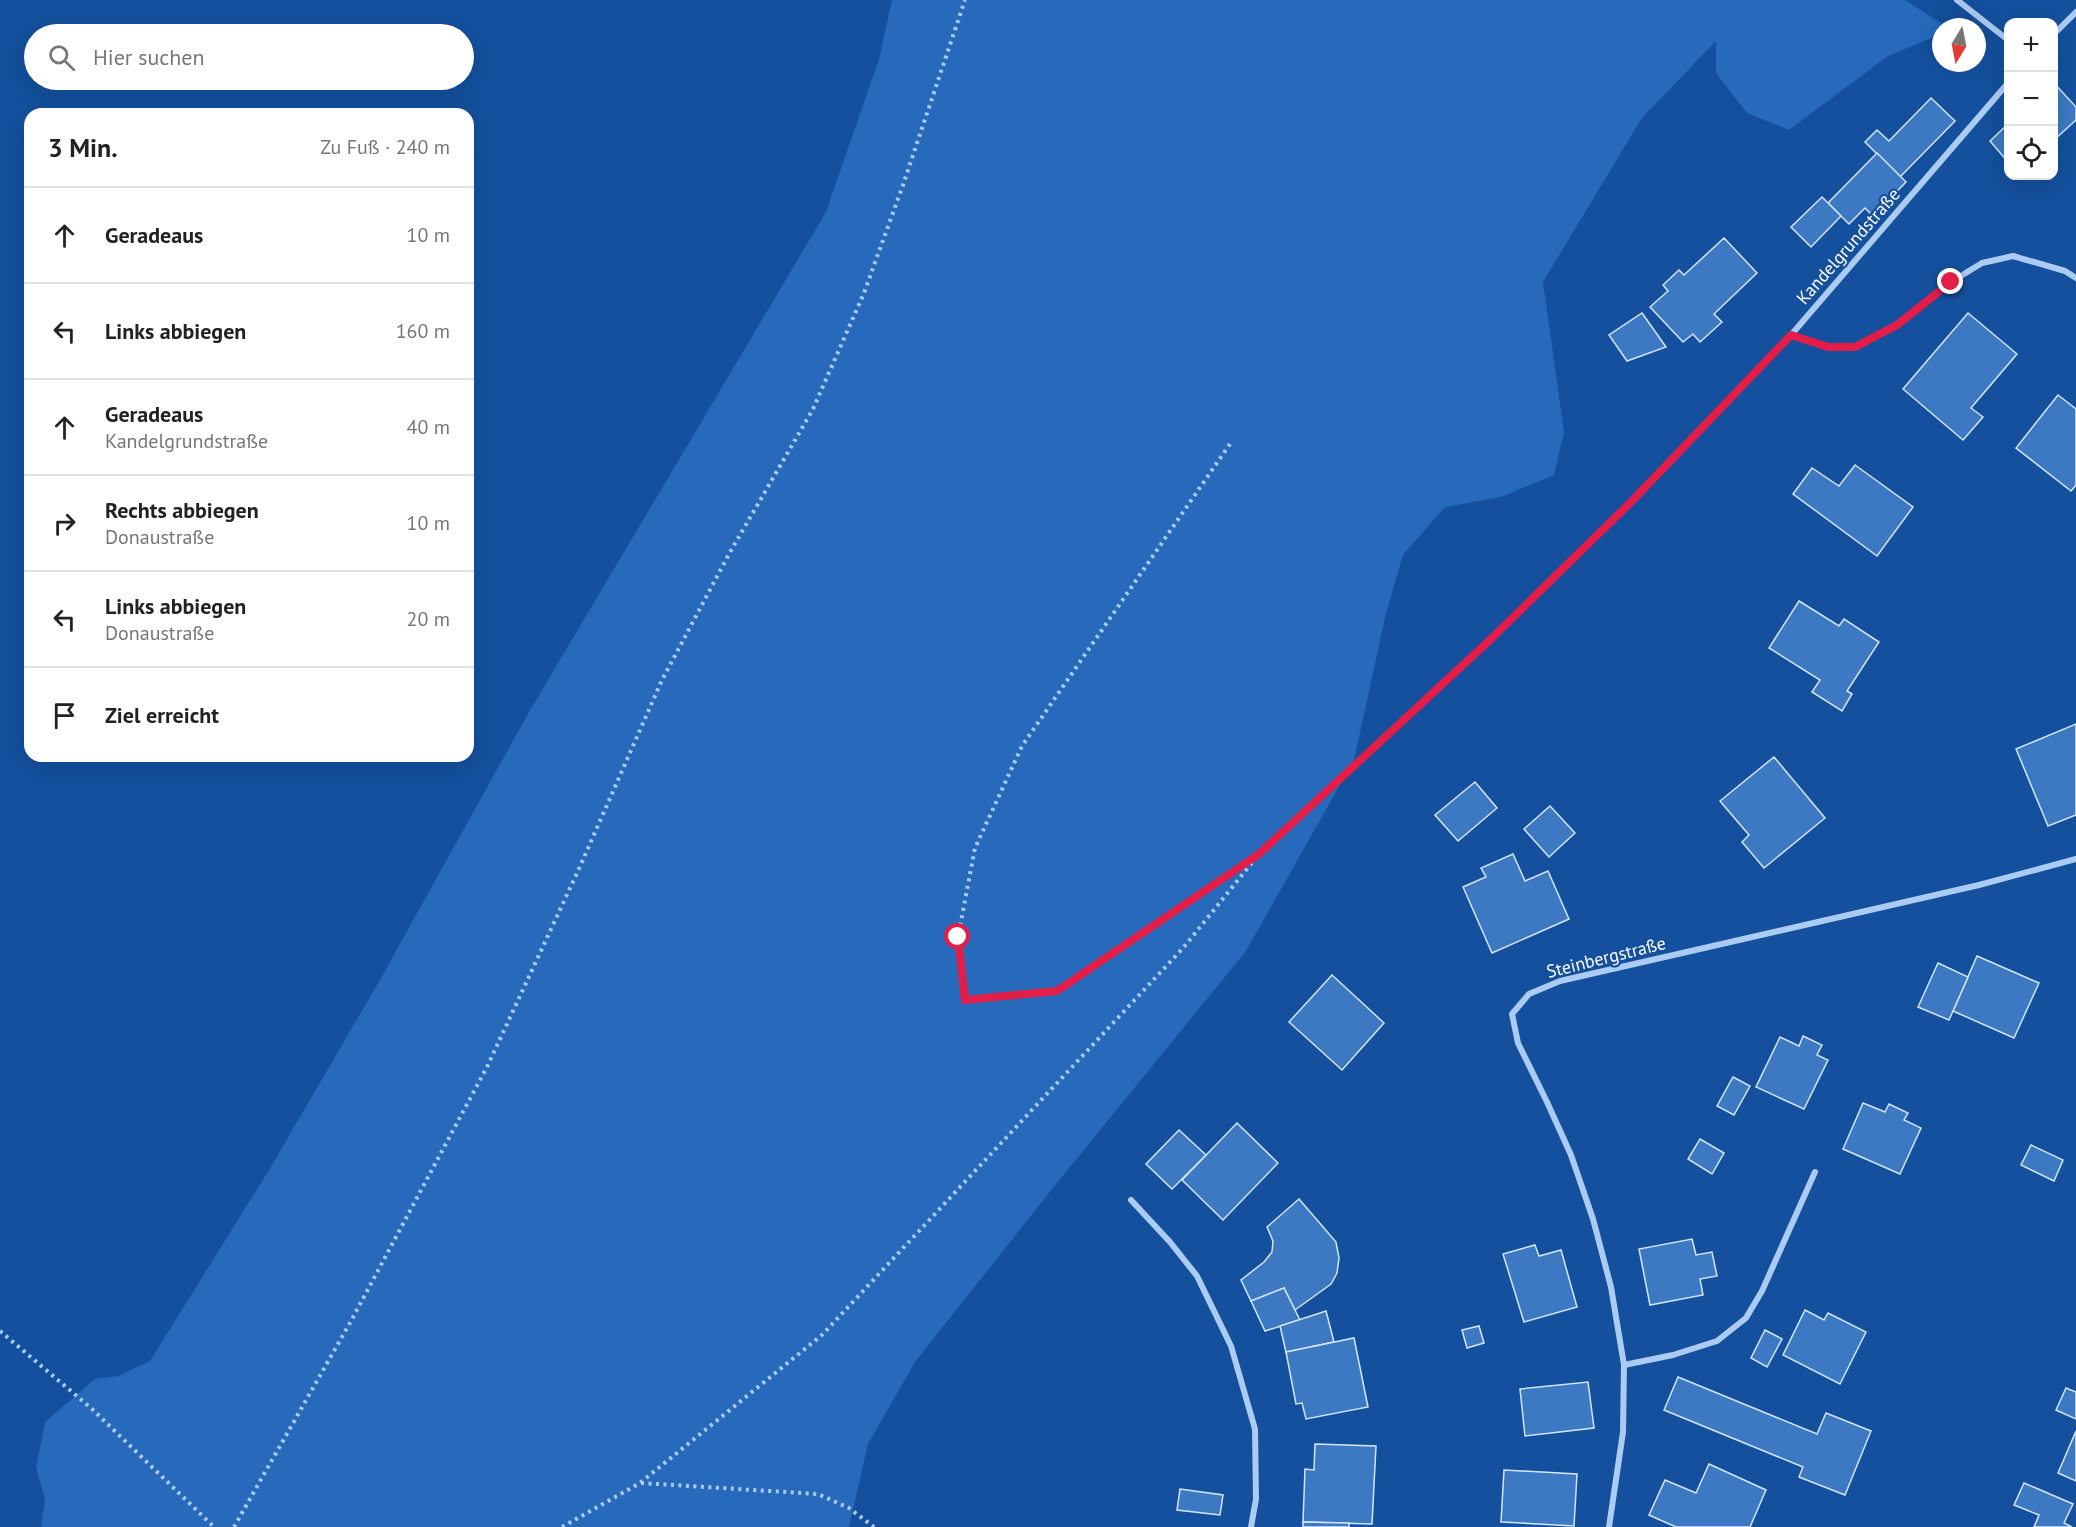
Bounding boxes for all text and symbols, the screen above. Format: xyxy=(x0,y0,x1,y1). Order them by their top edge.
north arrow xyxy=(1932,18,1986,72)
map controls xyxy=(2004,18,2058,180)
button: + xyxy=(2004,18,2058,72)
search box xyxy=(24,24,474,90)
icon: search xyxy=(45,41,78,74)
text: Hier suchen xyxy=(93,43,205,71)
button: − xyxy=(2004,72,2058,126)
button: locate xyxy=(2004,126,2058,180)
text: 3 Min. xyxy=(48,131,118,164)
text: Zu Fuß · 240 m xyxy=(320,134,450,160)
street label: Kandelgrundstraße xyxy=(1791,183,1905,309)
icon: ahead xyxy=(48,219,81,252)
text: Geradeaus xyxy=(105,221,203,249)
text: 10 m xyxy=(407,222,450,248)
route end xyxy=(1937,268,1963,294)
icon: left xyxy=(48,315,81,348)
text: Links abbiegen xyxy=(105,317,246,345)
text: 160 m xyxy=(396,318,450,344)
text: Geradeaus xyxy=(105,400,203,428)
icon: ahead xyxy=(48,411,81,444)
text: 40 m xyxy=(407,414,450,440)
text: Kandelgrundstraße xyxy=(105,428,268,454)
text: Rechts abbiegen xyxy=(105,496,259,524)
icon: right xyxy=(48,507,81,540)
text: 10 m xyxy=(407,510,450,536)
text: Donaustraße xyxy=(105,524,214,550)
text: Links abbiegen xyxy=(105,592,246,620)
icon: left xyxy=(48,603,81,636)
text: 20 m xyxy=(407,606,450,632)
text: Donaustraße xyxy=(105,620,214,646)
icon: arrive xyxy=(48,699,81,732)
text: Ziel erreicht xyxy=(105,701,219,729)
route start xyxy=(944,923,970,949)
street label: Steinbergstraße xyxy=(1544,931,1668,983)

